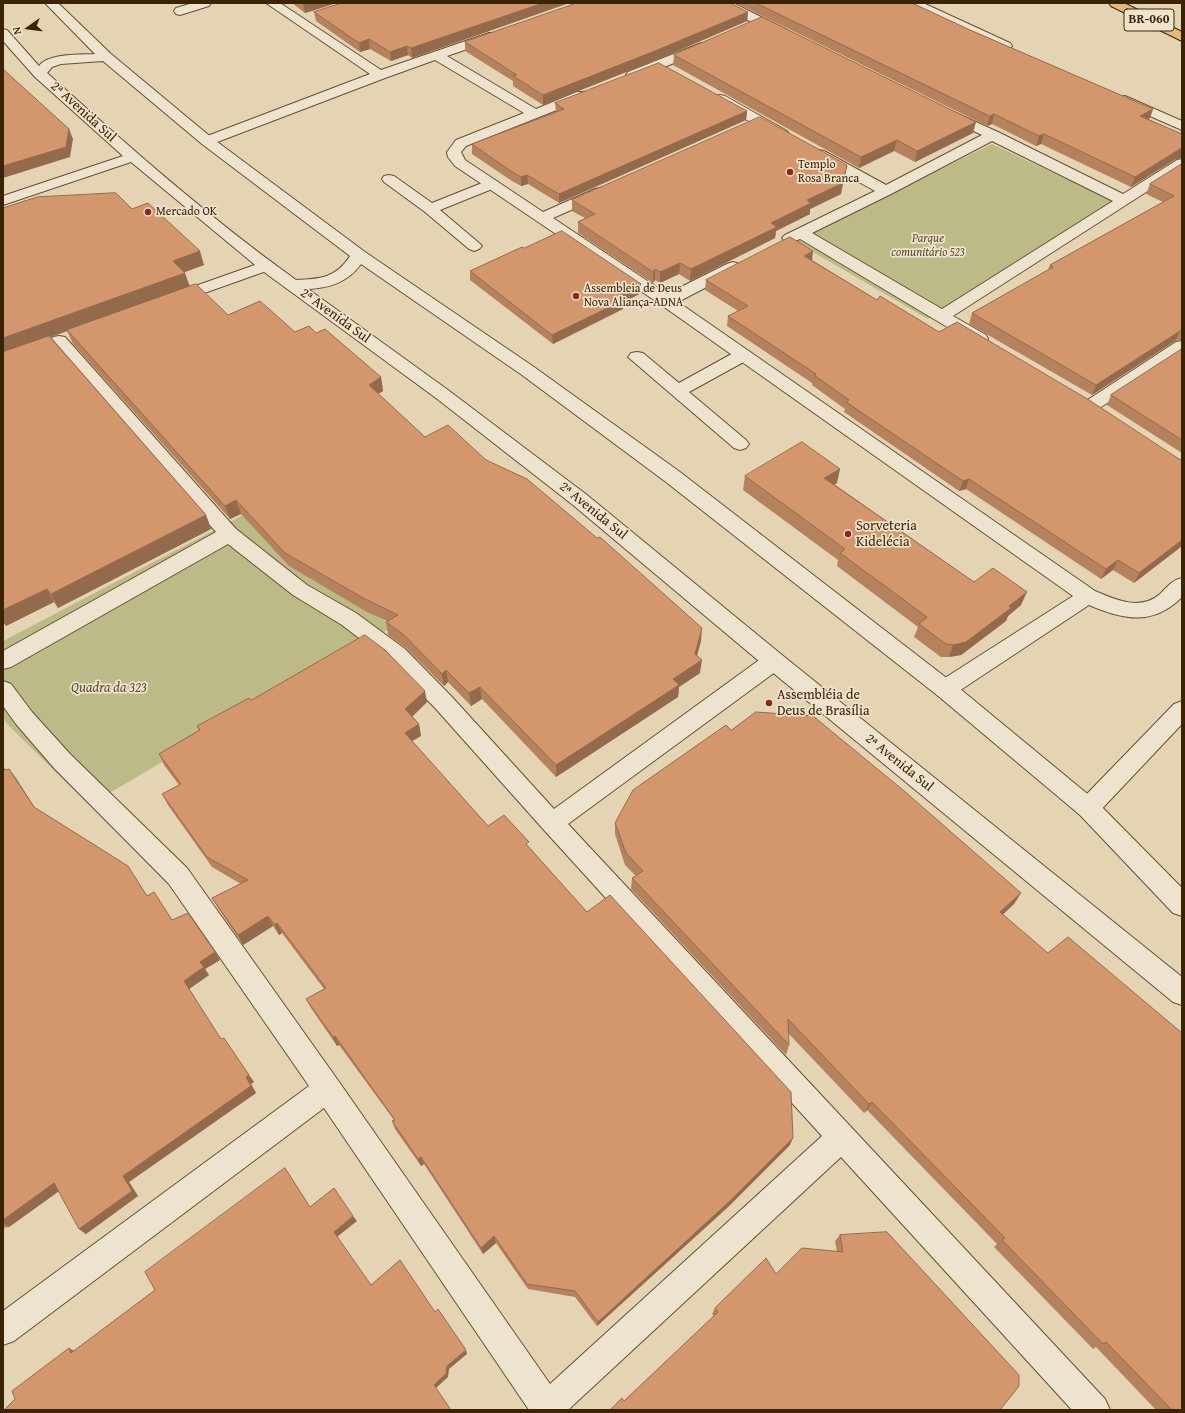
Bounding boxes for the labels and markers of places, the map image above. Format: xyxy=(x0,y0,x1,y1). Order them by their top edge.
place label: Templo Rosa Branca xyxy=(798,158,859,186)
marker: Templo Rosa Branca xyxy=(785,167,795,177)
place label: Mercado OK xyxy=(156,205,217,219)
marker: Mercado OK xyxy=(143,207,153,217)
place label: Assembleia de Deus Nova Aliança-ADNA xyxy=(584,282,683,310)
marker: Assembleia de Deus Nova Aliança-ADNA xyxy=(571,291,581,301)
place label: Sorveteria Kidelécia xyxy=(856,518,917,550)
marker: Sorveteria Kidelécia xyxy=(843,529,853,539)
place label: Assembléia de Deus de Brasília xyxy=(777,687,870,720)
marker: Assembléia de Deus de Brasília xyxy=(764,698,774,708)

